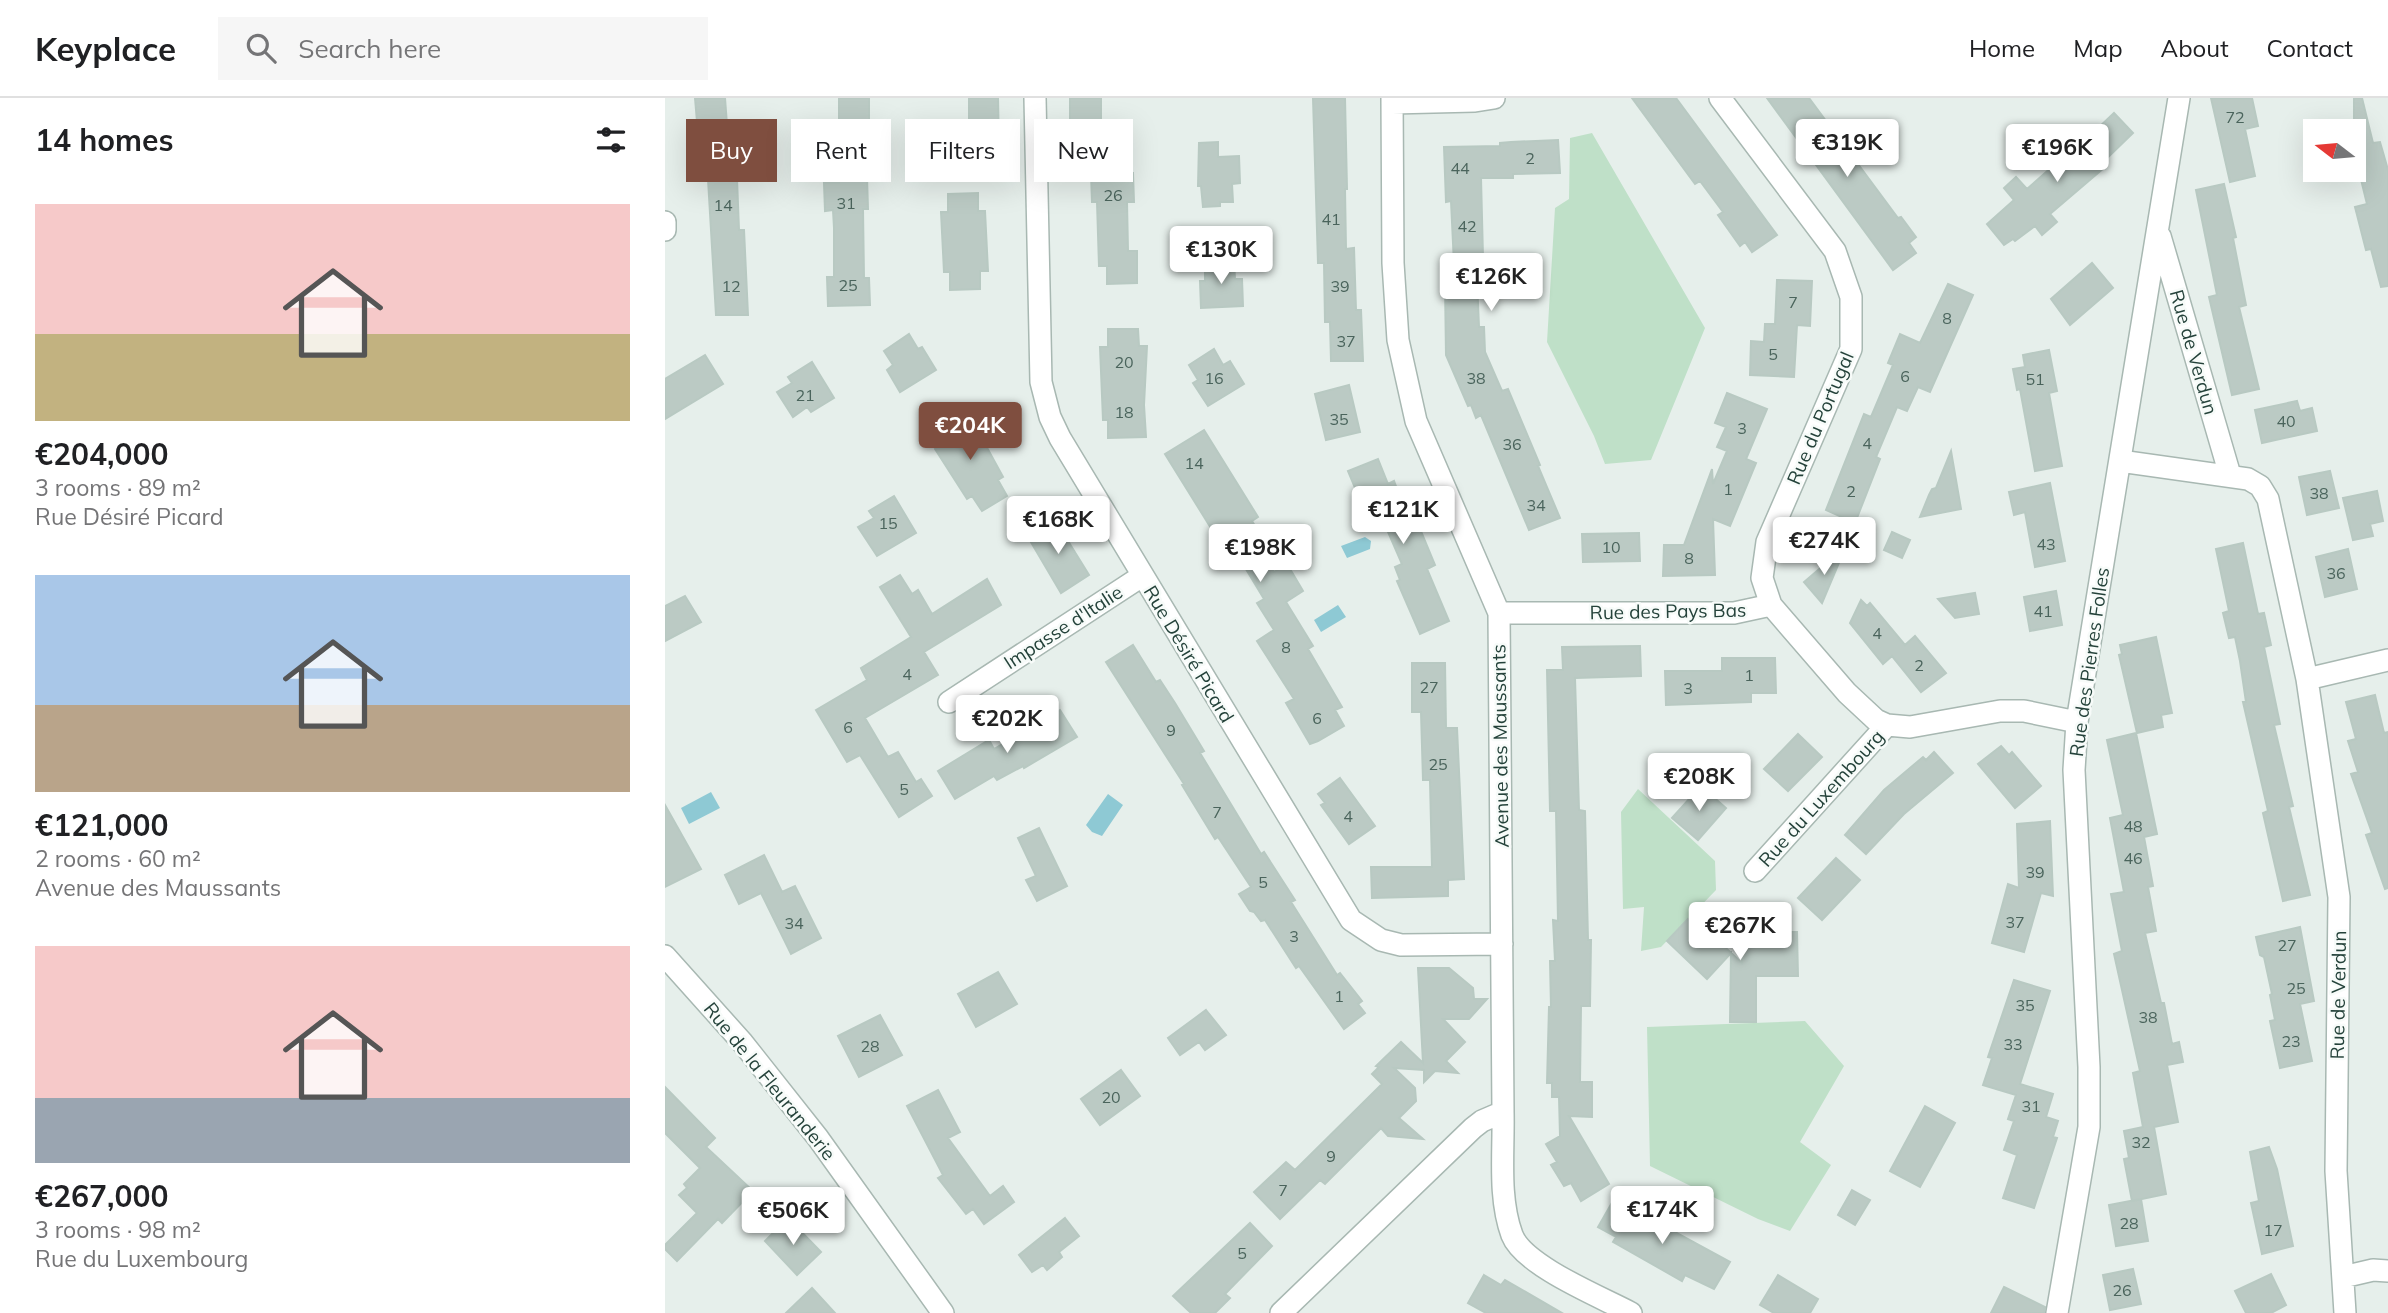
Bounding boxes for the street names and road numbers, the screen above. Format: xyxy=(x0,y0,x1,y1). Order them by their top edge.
street label: Rue de Verdun xyxy=(2165,287,2223,417)
street label: Rue du Portugal xyxy=(1781,348,1859,488)
street label: Rue des Pierres Folles xyxy=(2064,566,2114,758)
street label: Impasse d'Italie xyxy=(999,580,1127,674)
street label: Rue Désiré Picard xyxy=(1139,581,1239,727)
street label: Rue des Pays Bas xyxy=(1589,598,1747,624)
street label: Avenue des Maussants xyxy=(1486,644,1514,848)
street label: Rue du Luxembourg xyxy=(1753,724,1889,872)
street label: Rue de Verdun xyxy=(2325,930,2351,1060)
street label: Rue de la Fleuranderie xyxy=(699,997,841,1165)

